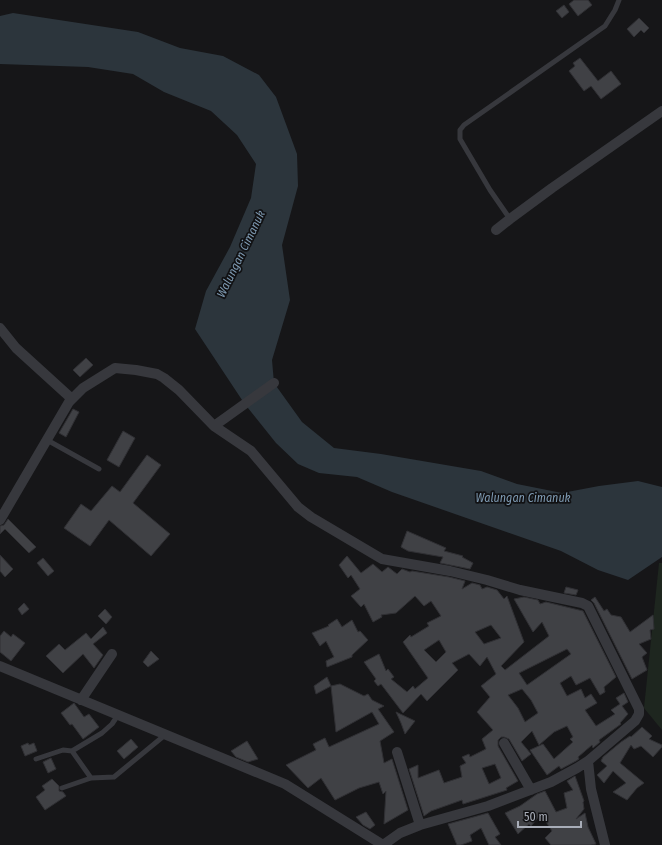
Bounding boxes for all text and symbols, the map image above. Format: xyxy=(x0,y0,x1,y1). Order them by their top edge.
water label: Walungan Cimanuk xyxy=(214,208,268,300)
water label: Walungan Cimanuk xyxy=(475,491,571,505)
scale bar xyxy=(518,803,581,829)
text: 50 m xyxy=(524,810,548,824)

